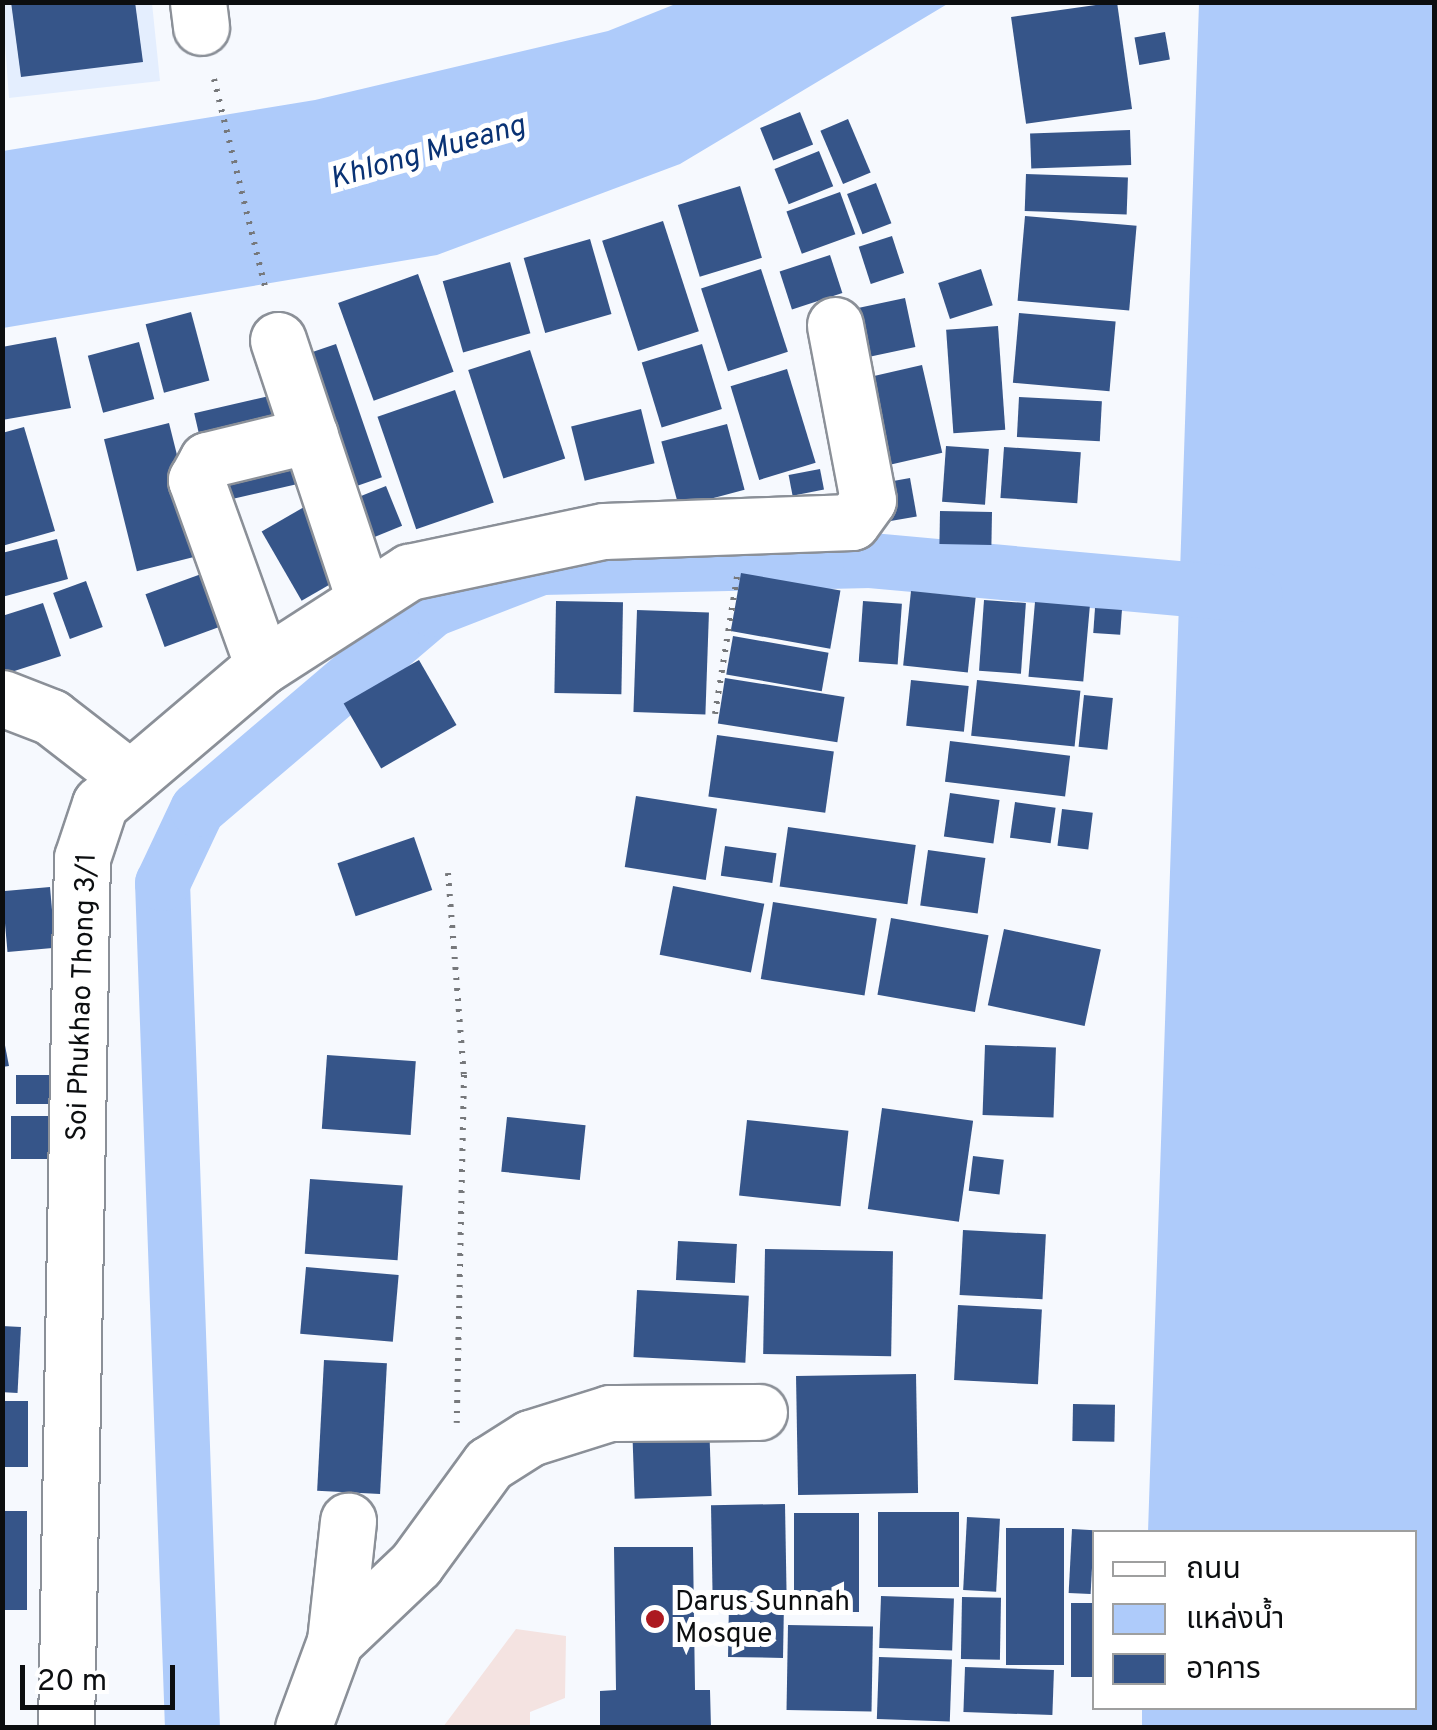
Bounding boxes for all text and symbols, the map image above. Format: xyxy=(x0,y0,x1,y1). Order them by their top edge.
water label: Khlong Mueang xyxy=(326,109,530,199)
street label: Soi Phukhao Thong 3/1 xyxy=(61,852,105,1142)
legend xyxy=(1092,1530,1417,1710)
text: ถนน xyxy=(1186,1552,1241,1589)
place label: Darus Sunnah Mosque xyxy=(675,1586,850,1652)
text: แหล่งน้ำ xyxy=(1186,1602,1284,1639)
marker: Darus Sunnah Mosque xyxy=(644,1608,666,1630)
scale bar xyxy=(25,1645,180,1707)
text: อาคาร xyxy=(1186,1652,1261,1689)
text: 20 m xyxy=(37,1664,107,1701)

